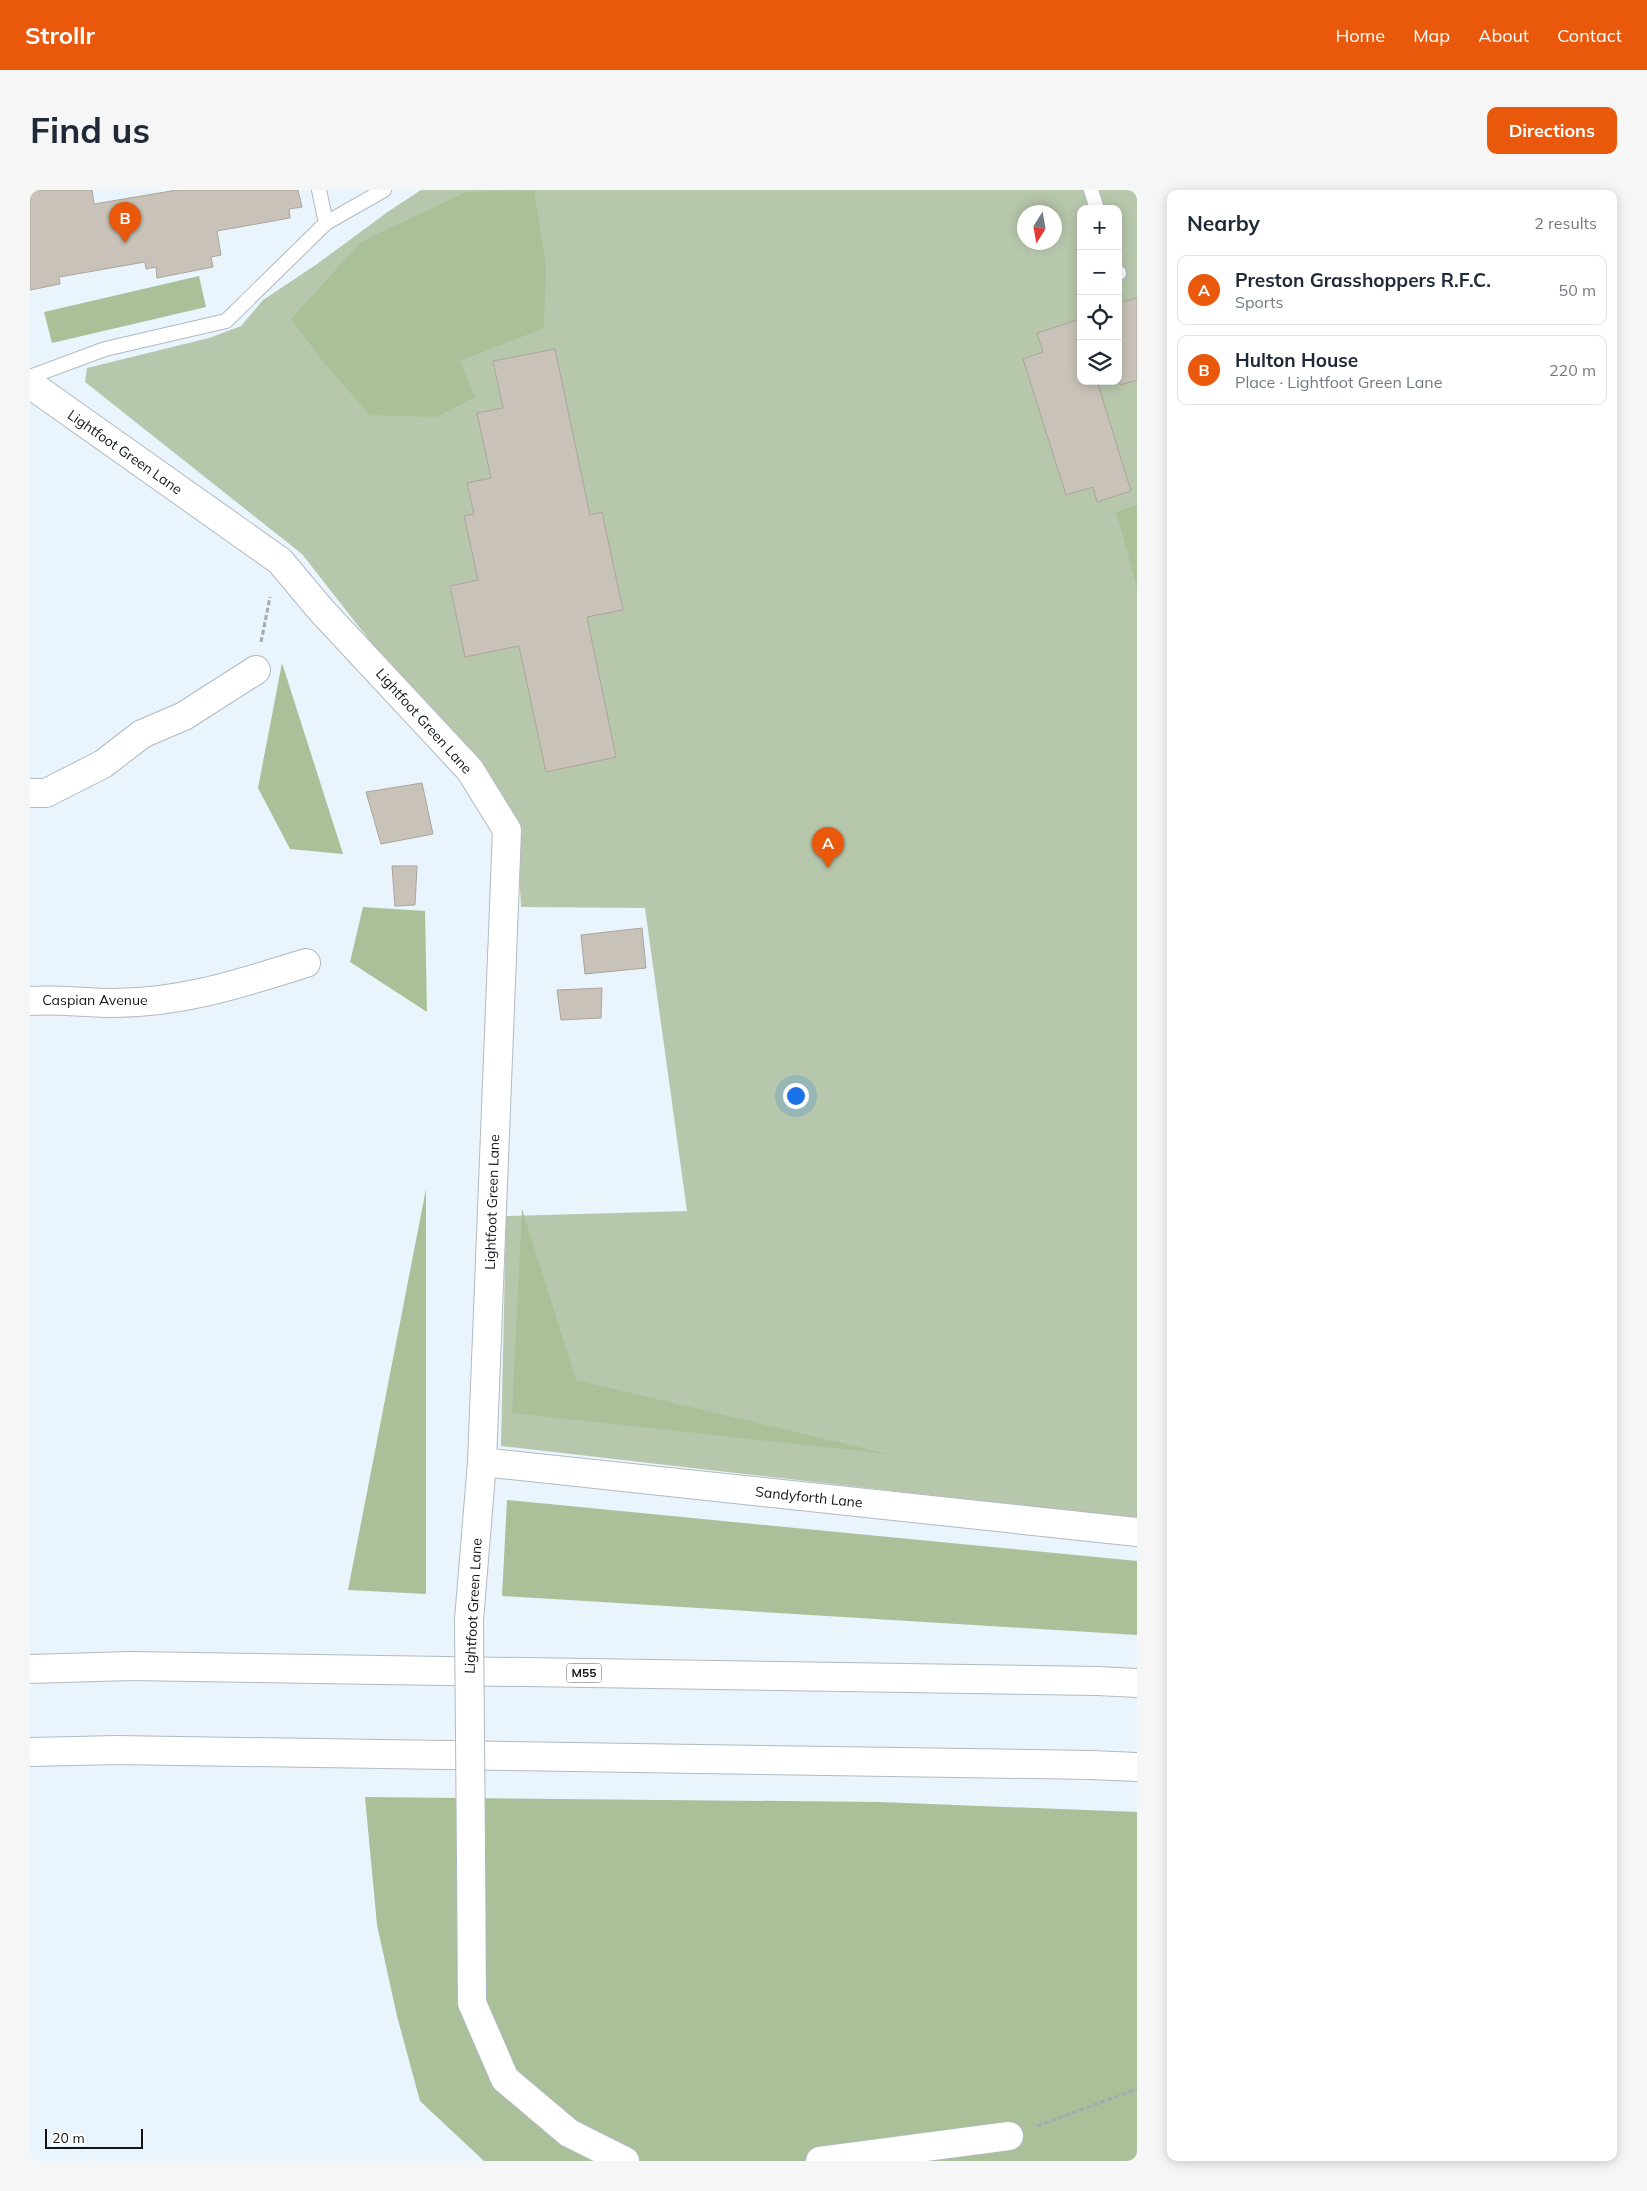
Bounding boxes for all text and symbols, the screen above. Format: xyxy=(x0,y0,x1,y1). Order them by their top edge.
text: Strollr xyxy=(25,20,95,50)
text: Home xyxy=(1335,24,1385,47)
text: Map xyxy=(1413,24,1450,47)
text: About xyxy=(1478,24,1529,47)
text: Contact xyxy=(1557,24,1622,47)
button: Directions xyxy=(1487,107,1617,154)
text: Find us xyxy=(30,108,150,152)
pin: B xyxy=(109,202,141,243)
north arrow xyxy=(1017,205,1062,250)
map controls xyxy=(1077,205,1122,385)
button: + xyxy=(1077,205,1122,250)
text: Nearby xyxy=(1187,210,1260,236)
text: 2 results xyxy=(1534,213,1597,233)
button: − xyxy=(1077,250,1122,295)
text: Preston Grasshoppers R.F.C. xyxy=(1235,268,1491,292)
text: A xyxy=(1198,280,1210,300)
text: 50 m xyxy=(1559,280,1596,300)
text: Sports xyxy=(1235,292,1283,312)
button: locate xyxy=(1077,295,1122,340)
button: layers xyxy=(1077,340,1122,385)
text: Hulton House xyxy=(1235,348,1358,372)
text: B xyxy=(1198,360,1210,380)
text: 220 m xyxy=(1549,360,1596,380)
text: Place · Lightfoot Green Lane xyxy=(1235,372,1442,392)
street label: Lightfoot Green Lane xyxy=(64,406,186,498)
street label: Lightfoot Green Lane xyxy=(372,665,476,777)
pin: A xyxy=(812,827,844,868)
street label: Caspian Avenue xyxy=(42,991,148,1009)
your location xyxy=(783,1083,809,1109)
street label: Lightfoot Green Lane xyxy=(481,1134,503,1270)
street label: Sandyforth Lane xyxy=(754,1482,864,1512)
street label: Lightfoot Green Lane xyxy=(460,1538,486,1674)
road number: M55 xyxy=(566,1664,602,1682)
scale bar xyxy=(45,2126,142,2149)
text: 20 m xyxy=(52,2129,85,2147)

